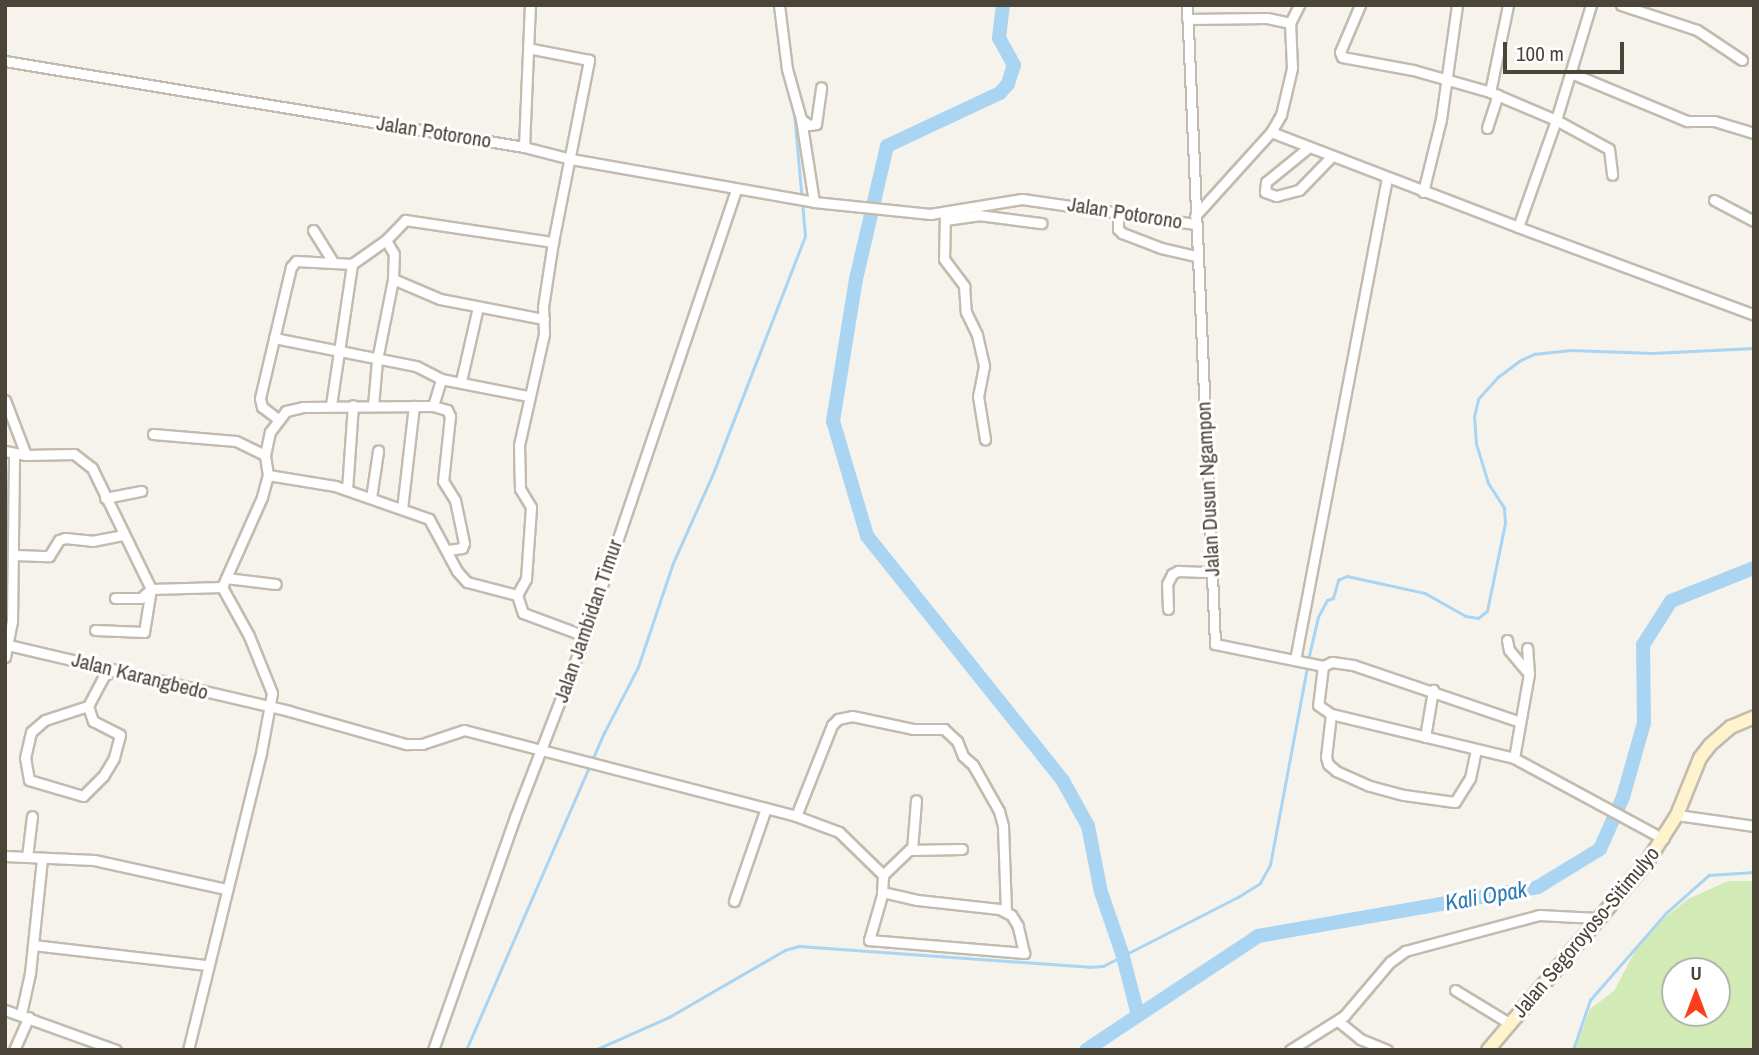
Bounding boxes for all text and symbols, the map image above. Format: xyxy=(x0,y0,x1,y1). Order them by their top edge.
scale bar xyxy=(1507,28,1628,72)
text: 100 m xyxy=(1516,39,1564,68)
street label: Jalan Potorono xyxy=(375,110,493,154)
street label: Jalan Potorono xyxy=(1066,191,1184,235)
street label: Jalan Dusun Ngampon xyxy=(1191,401,1225,577)
street label: Jalan Jambidan Timur xyxy=(548,536,628,706)
street label: Jalan Karangbedo xyxy=(69,647,211,705)
street label: Jalan Segoroyoso-Sitimulyo xyxy=(1507,841,1665,1023)
water label: Kali Opak xyxy=(1443,875,1529,917)
north arrow xyxy=(1661,957,1731,1027)
text: U xyxy=(1690,960,1702,986)

